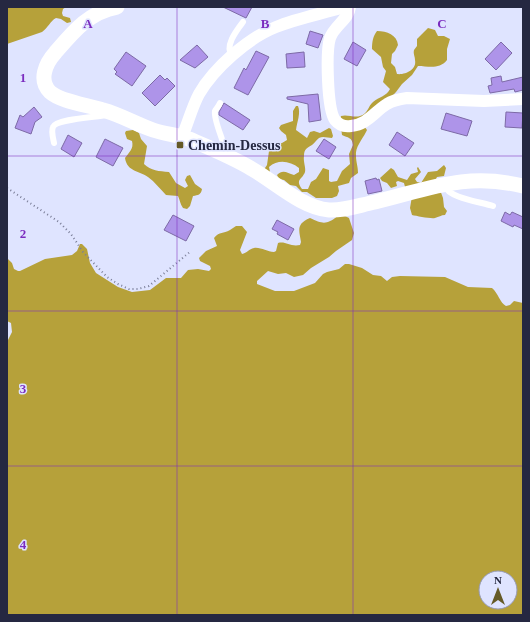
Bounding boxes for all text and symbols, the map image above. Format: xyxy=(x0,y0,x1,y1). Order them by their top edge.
text: A xyxy=(83,16,93,31)
text: B xyxy=(261,16,270,31)
text: C xyxy=(437,16,447,31)
text: 1 xyxy=(20,70,26,85)
place label: Chemin-Dessus xyxy=(188,138,281,153)
marker: Chemin-Dessus xyxy=(175,140,185,150)
text: 2 xyxy=(20,226,26,241)
text: 3 xyxy=(20,381,27,396)
text: 4 xyxy=(20,537,27,552)
north arrow xyxy=(478,570,518,610)
text: N xyxy=(494,574,502,586)

